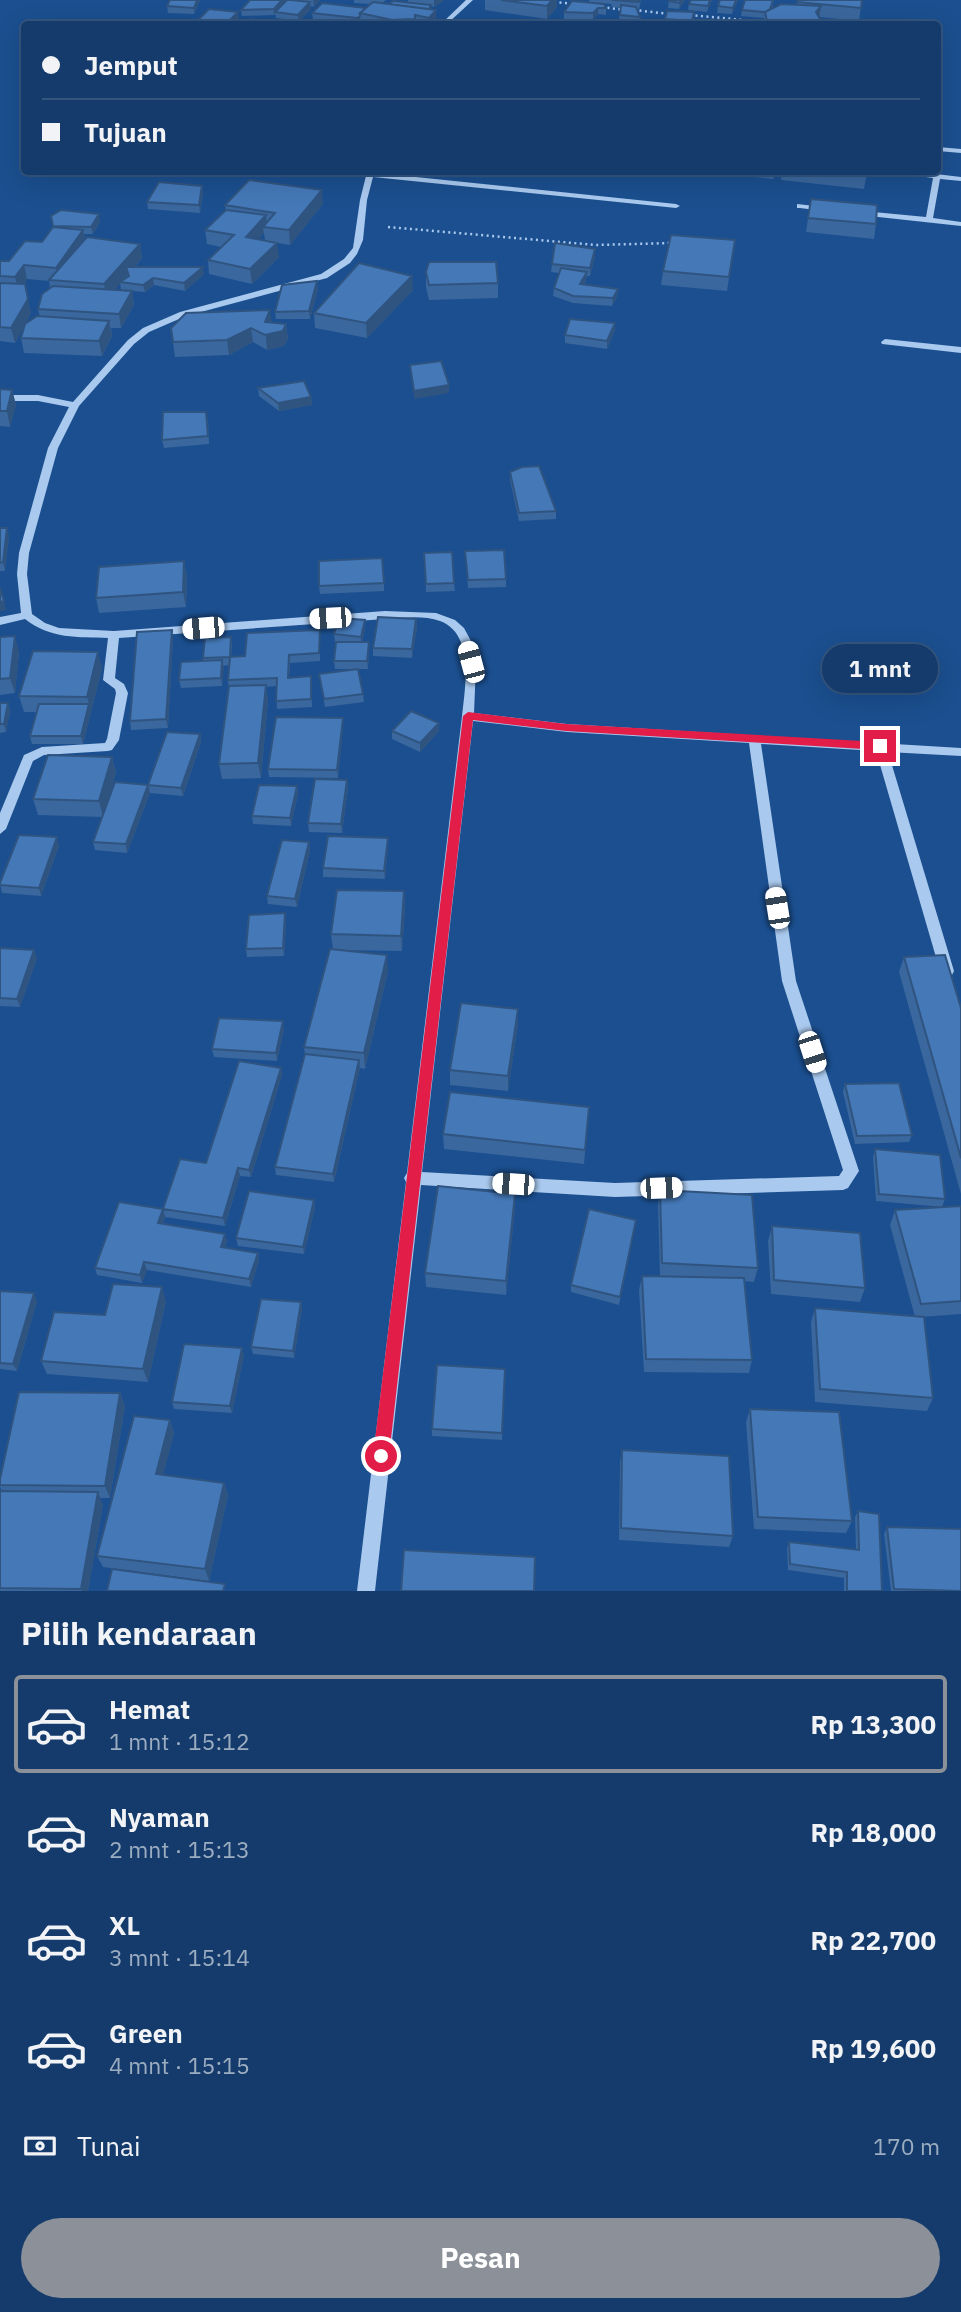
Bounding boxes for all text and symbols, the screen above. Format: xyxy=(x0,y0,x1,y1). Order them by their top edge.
text: Jemput xyxy=(84,48,178,82)
text: Tujuan xyxy=(84,115,167,149)
car xyxy=(309,606,352,630)
car xyxy=(182,616,225,640)
car xyxy=(456,639,487,685)
callout: 1 mnt xyxy=(822,644,938,694)
text: 1 mnt xyxy=(849,653,911,683)
route end xyxy=(864,730,896,762)
car xyxy=(764,886,791,930)
car xyxy=(796,1029,829,1075)
car xyxy=(492,1172,535,1196)
car xyxy=(640,1177,683,1199)
route start xyxy=(365,1440,397,1472)
text: Pilih kendaraan xyxy=(21,1612,257,1654)
text: Hemat xyxy=(109,1692,190,1726)
icon: car xyxy=(25,1693,88,1756)
text: Rp 13,300 xyxy=(810,1707,936,1741)
text: 1 mnt · 15:12 xyxy=(109,1726,250,1756)
text: Nyaman xyxy=(109,1800,210,1834)
icon: car xyxy=(25,1801,88,1864)
text: Rp 18,000 xyxy=(810,1815,936,1849)
text: 2 mnt · 15:13 xyxy=(109,1834,250,1864)
text: XL xyxy=(109,1908,140,1942)
icon: car xyxy=(25,1909,88,1972)
text: Rp 22,700 xyxy=(810,1923,936,1957)
text: 3 mnt · 15:14 xyxy=(109,1942,250,1972)
text: Green xyxy=(109,2016,183,2050)
icon: car xyxy=(25,2017,88,2080)
text: Rp 19,600 xyxy=(810,2031,936,2065)
text: 4 mnt · 15:15 xyxy=(109,2050,250,2080)
icon: cash xyxy=(21,2127,59,2165)
text: Tunai xyxy=(77,2129,141,2163)
text: 170 m xyxy=(873,2131,940,2161)
button: Pesan xyxy=(21,2218,940,2298)

